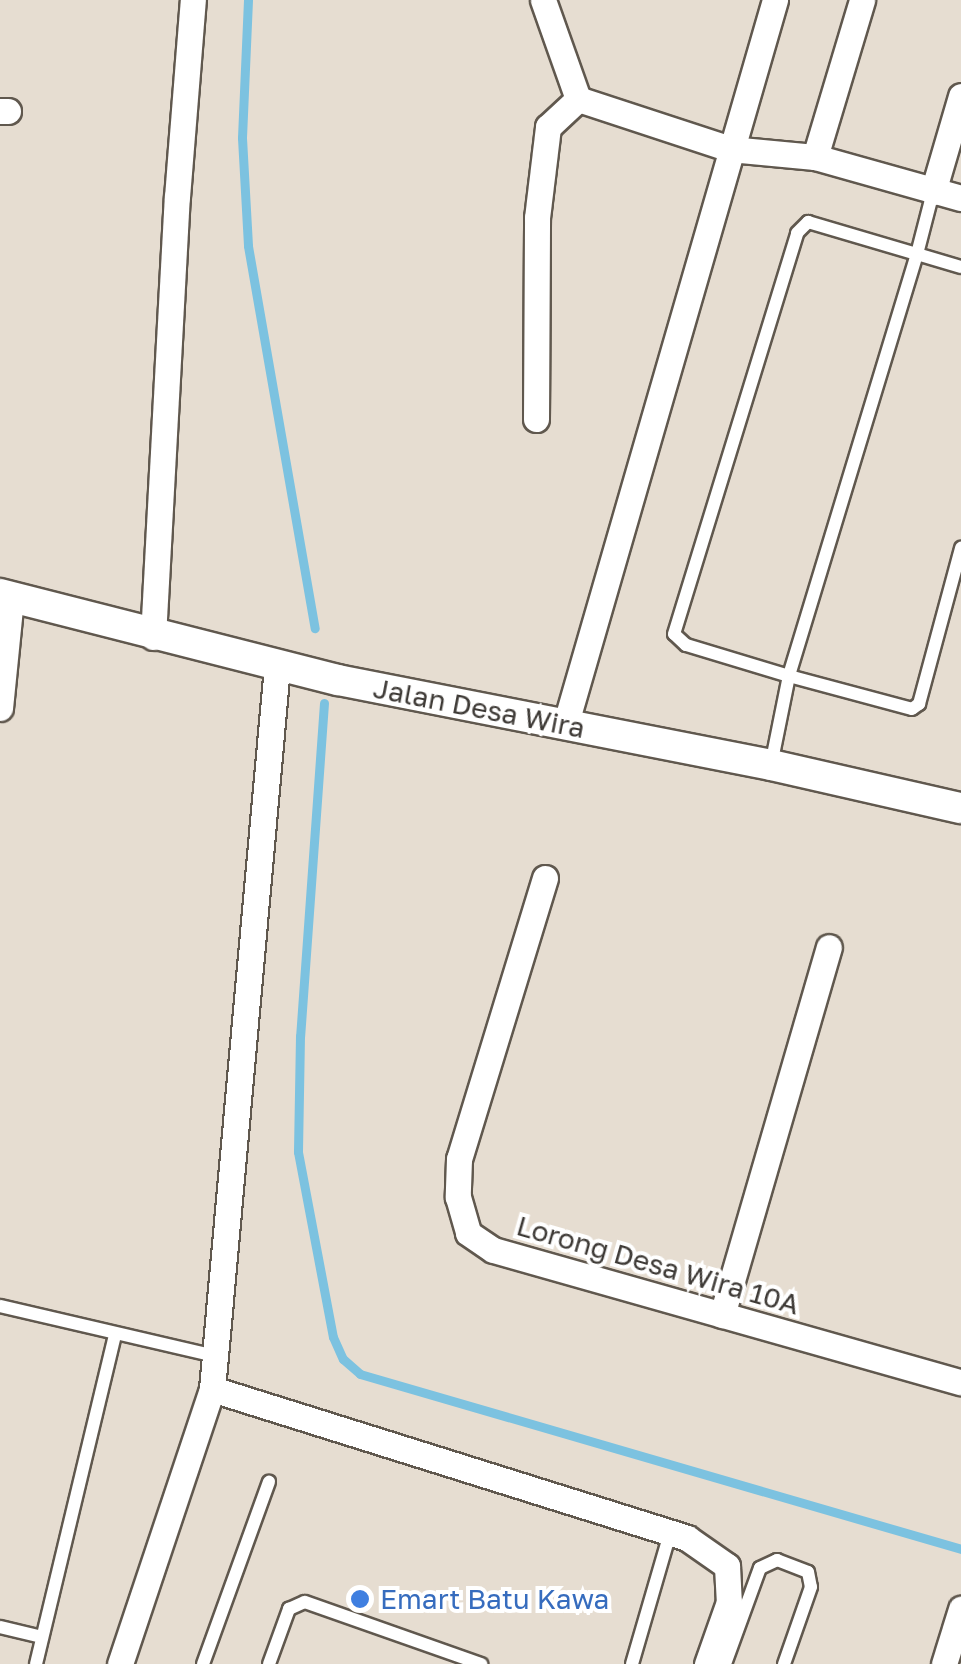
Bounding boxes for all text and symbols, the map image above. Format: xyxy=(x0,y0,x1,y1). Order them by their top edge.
street label: Jalan Desa Wira xyxy=(370,671,588,745)
street label: Lorong Desa Wira 10A xyxy=(513,1209,803,1321)
place label: Emart Batu Kawa xyxy=(380,1582,609,1616)
marker: Emart Batu Kawa xyxy=(349,1588,371,1610)

